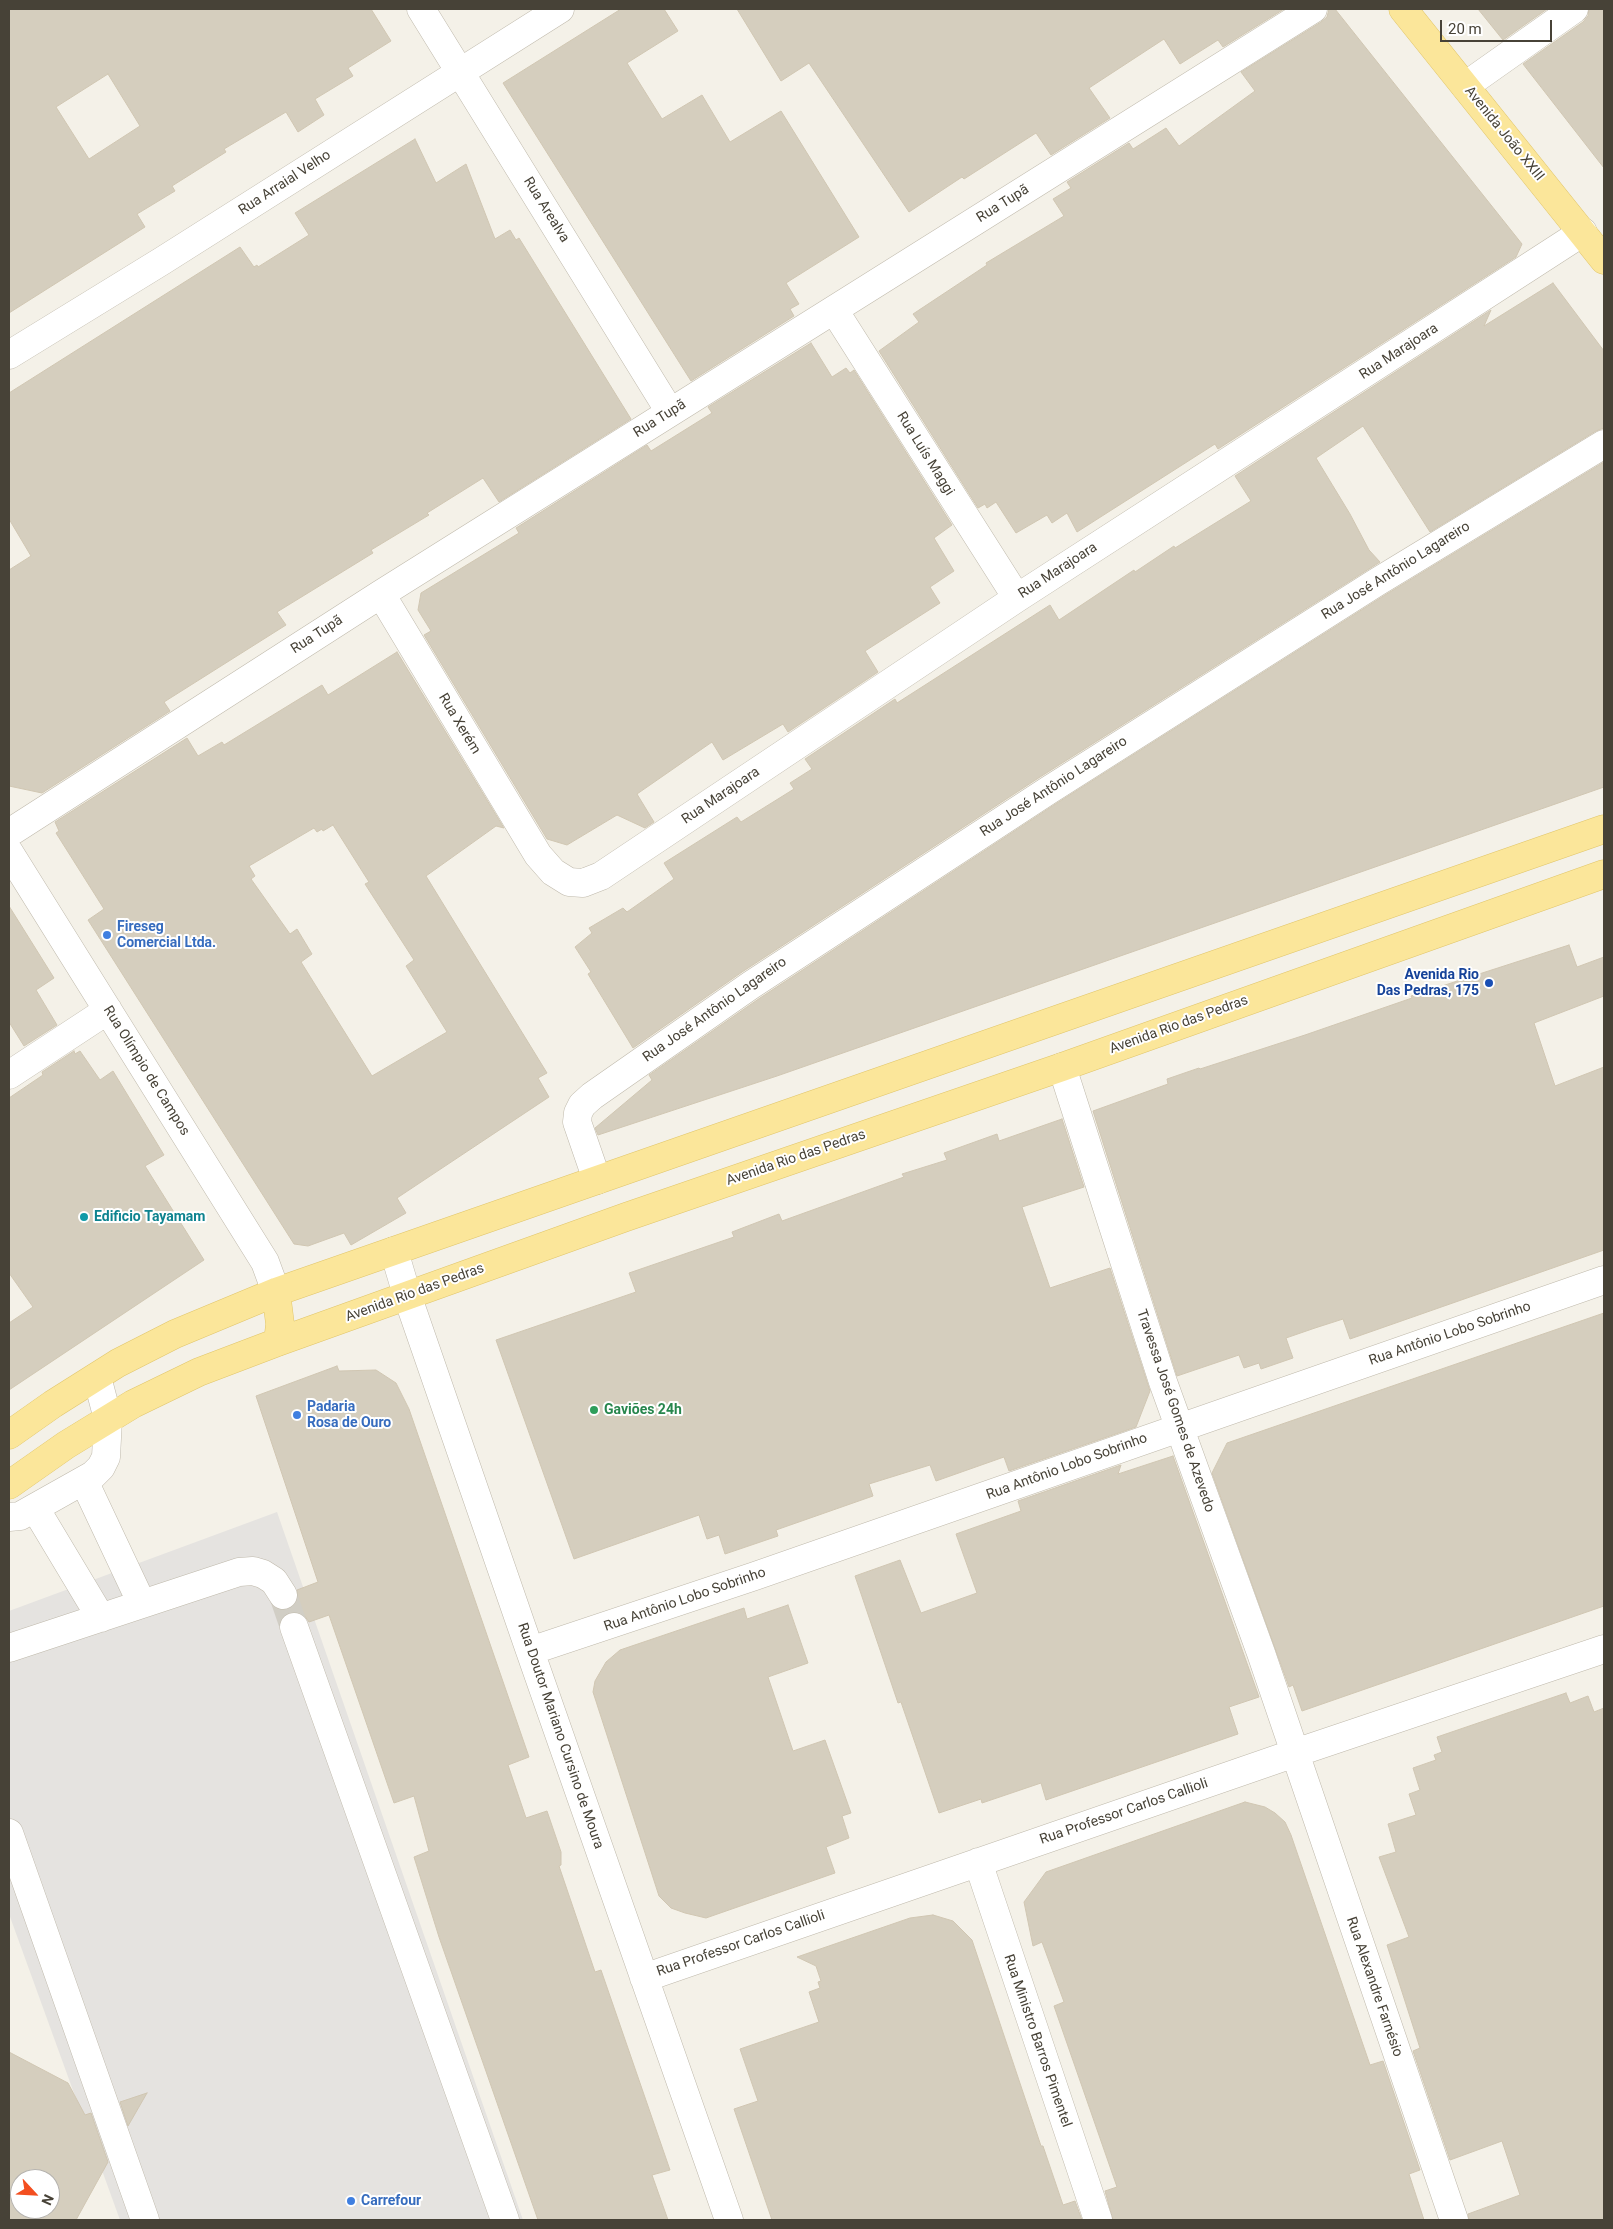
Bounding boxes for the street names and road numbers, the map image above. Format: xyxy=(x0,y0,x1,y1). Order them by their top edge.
street label: Avenida João XXIII xyxy=(1461,83,1547,185)
street label: Rua Arraial Velho xyxy=(236,147,334,219)
street label: Rua Arealva xyxy=(519,174,573,246)
street label: Rua Tupã xyxy=(974,181,1032,227)
street label: Rua Marajoara xyxy=(1357,320,1441,384)
street label: Rua Tupã xyxy=(631,396,689,442)
street label: Rua Luís Maggi xyxy=(893,409,957,499)
street label: Rua José Antônio Lagareiro xyxy=(1319,518,1473,624)
street label: Rua Marajoara xyxy=(1016,539,1100,603)
street label: Rua Tupã xyxy=(288,612,346,658)
street label: Rua Xerém xyxy=(434,691,484,757)
street label: Rua José Antônio Lagareiro xyxy=(977,733,1131,841)
street label: Rua Marajoara xyxy=(679,764,763,828)
street label: Rua José Antônio Lagareiro xyxy=(640,954,790,1066)
street label: Avenida Rio das Pedras xyxy=(1107,992,1251,1058)
street label: Rua Olímpio de Campos xyxy=(99,1003,193,1139)
street label: Avenida Rio das Pedras xyxy=(724,1126,868,1190)
street label: Avenida Rio das Pedras xyxy=(343,1260,487,1326)
street label: Rua Antônio Lobo Sobrinho xyxy=(1367,1298,1533,1370)
street label: Travessa José Gomes de Azevedo xyxy=(1132,1307,1218,1515)
street label: Rua Antônio Lobo Sobrinho xyxy=(984,1430,1150,1504)
street label: Rua Antônio Lobo Sobrinho xyxy=(602,1564,768,1636)
street label: Rua Doutor Mariano Cursino de Moura xyxy=(513,1621,607,1851)
street label: Rua Professor Carlos Callioli xyxy=(1038,1775,1210,1849)
street label: Rua Professor Carlos Callioli xyxy=(655,1907,827,1981)
street label: Rua Alexandre Farnésio xyxy=(1342,1915,1406,2059)
street label: Rua Ministro Barros Pimentel xyxy=(1000,1952,1074,2130)

